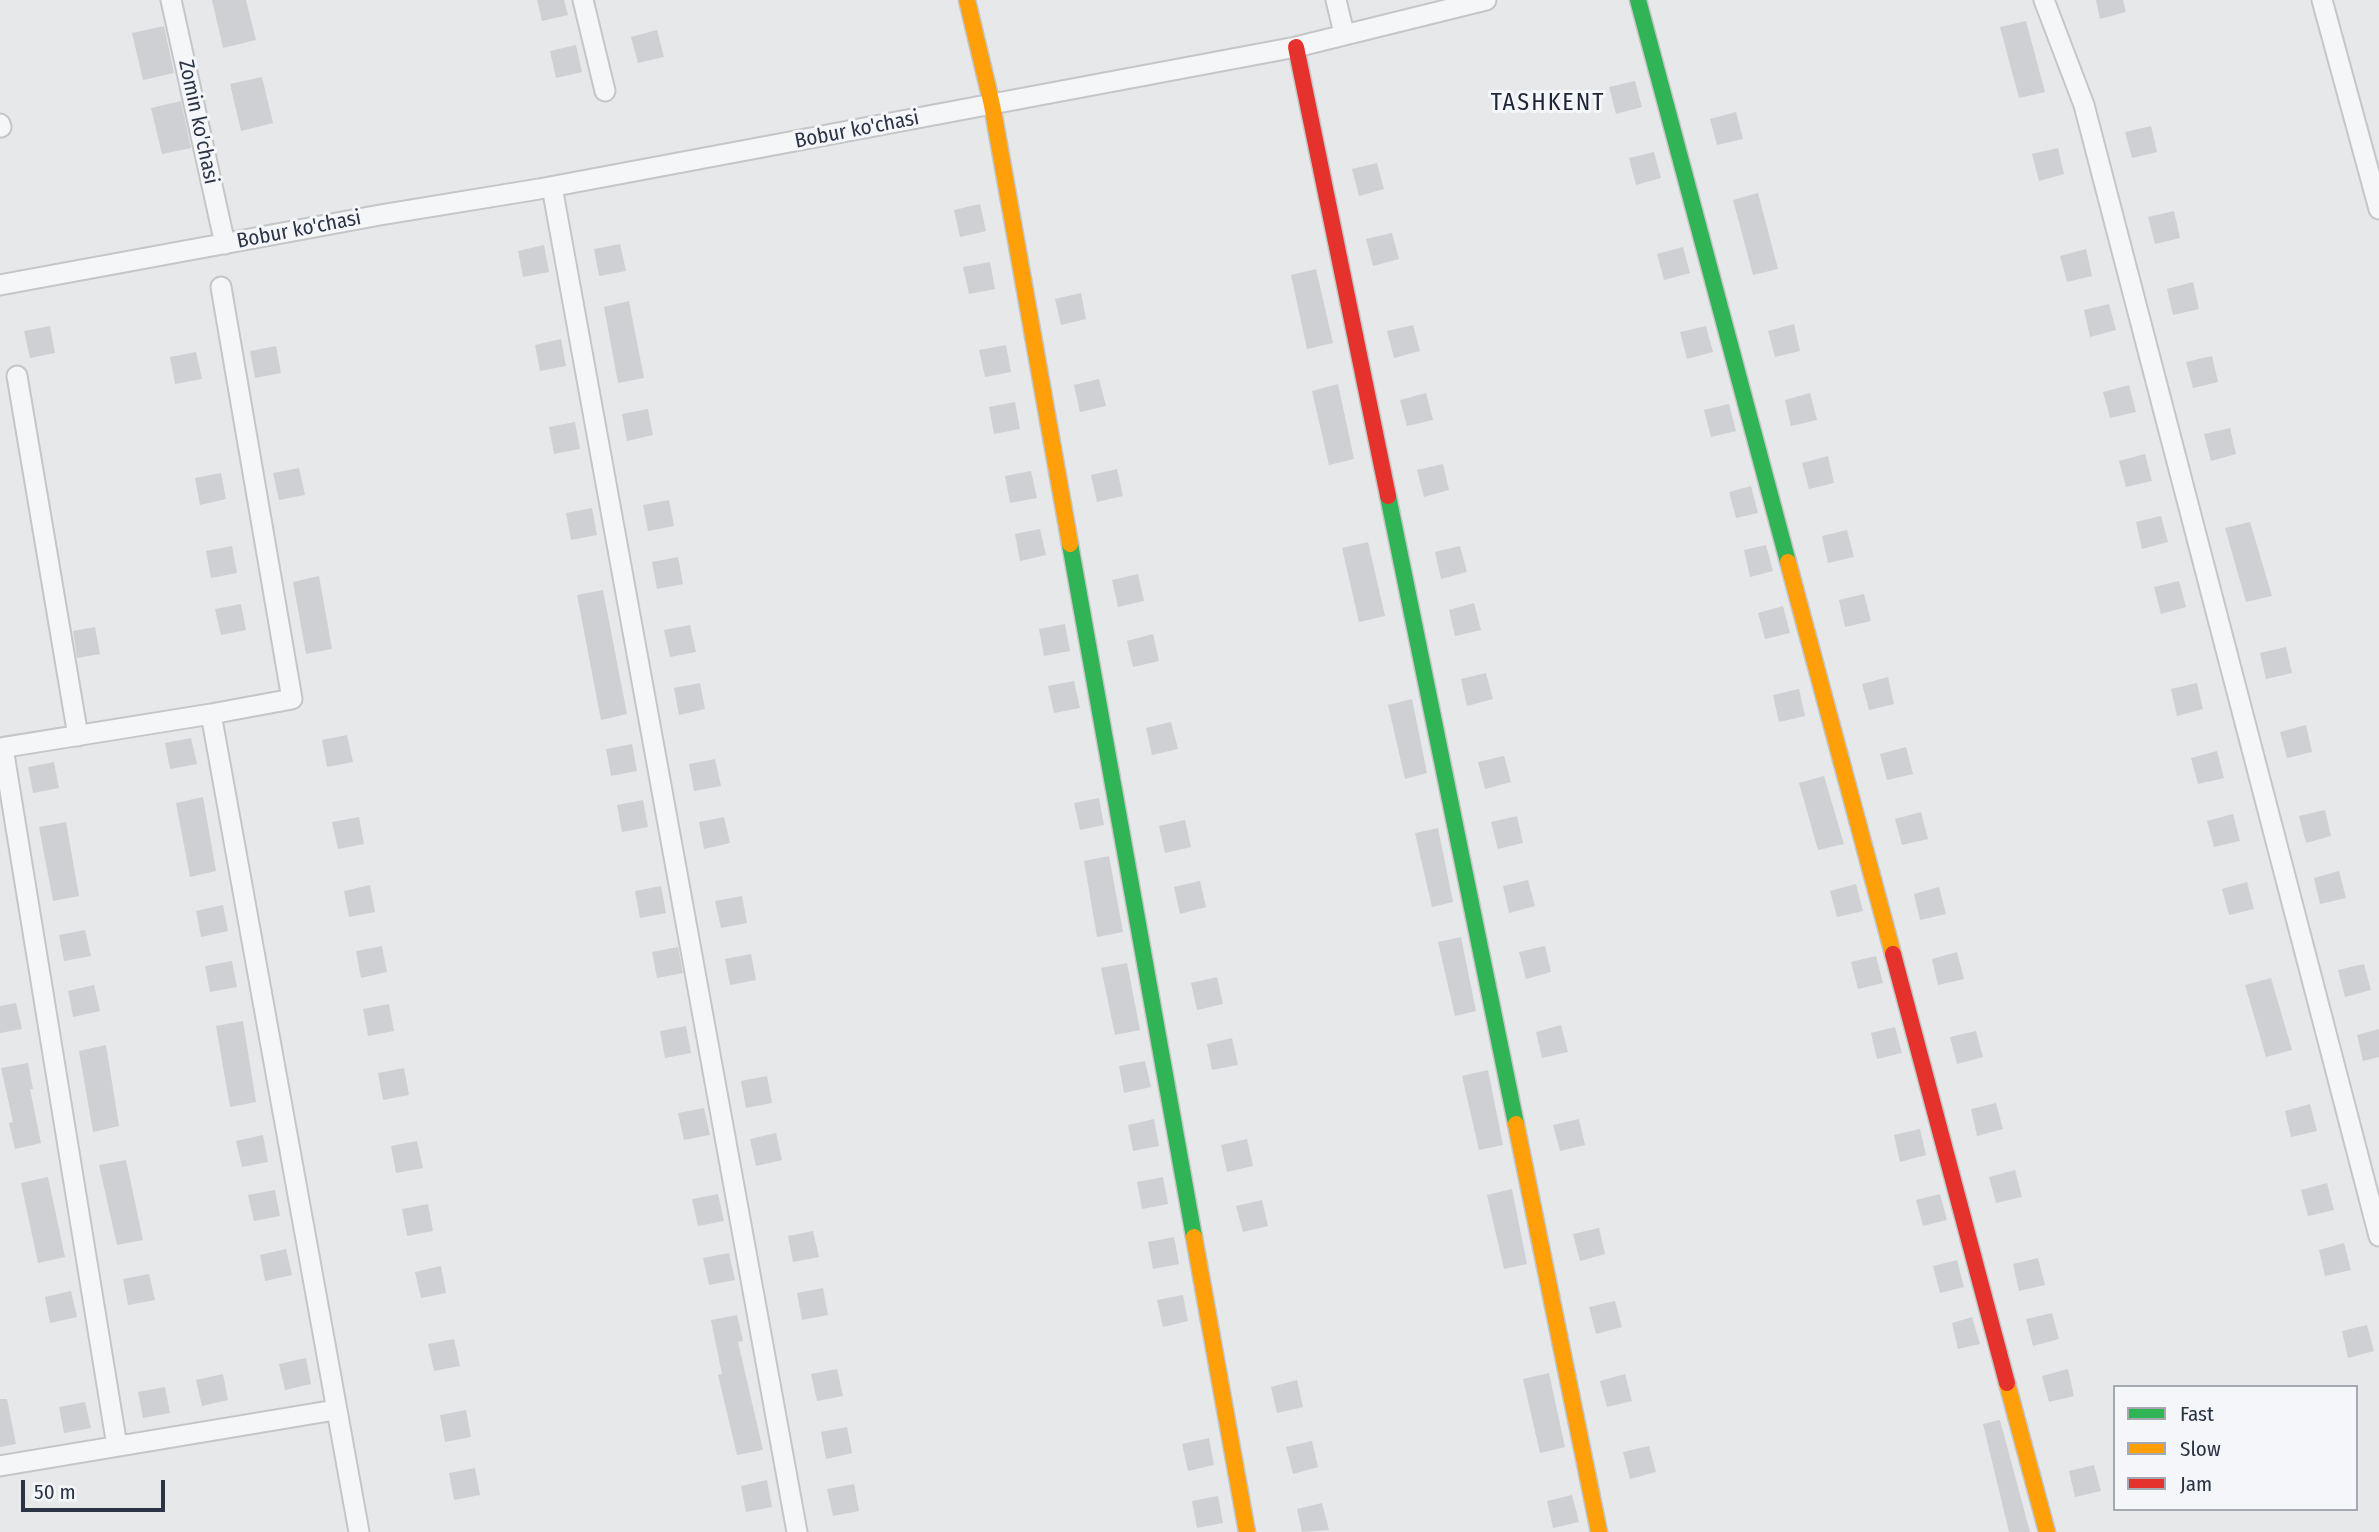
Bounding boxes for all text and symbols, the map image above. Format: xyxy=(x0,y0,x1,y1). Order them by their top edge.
street label: Zomin ko'chasi xyxy=(172,57,224,187)
district label: TASHKENT xyxy=(1492,89,1604,117)
street label: Bobur ko'chasi xyxy=(793,106,921,154)
street label: Bobur ko'chasi xyxy=(235,206,363,254)
legend xyxy=(2113,1385,2358,1511)
text: Fast xyxy=(2180,1401,2214,1427)
text: Slow xyxy=(2180,1436,2221,1462)
scale bar xyxy=(24,1466,168,1510)
text: Jam xyxy=(2180,1471,2212,1497)
text: 50 m xyxy=(34,1479,76,1505)

